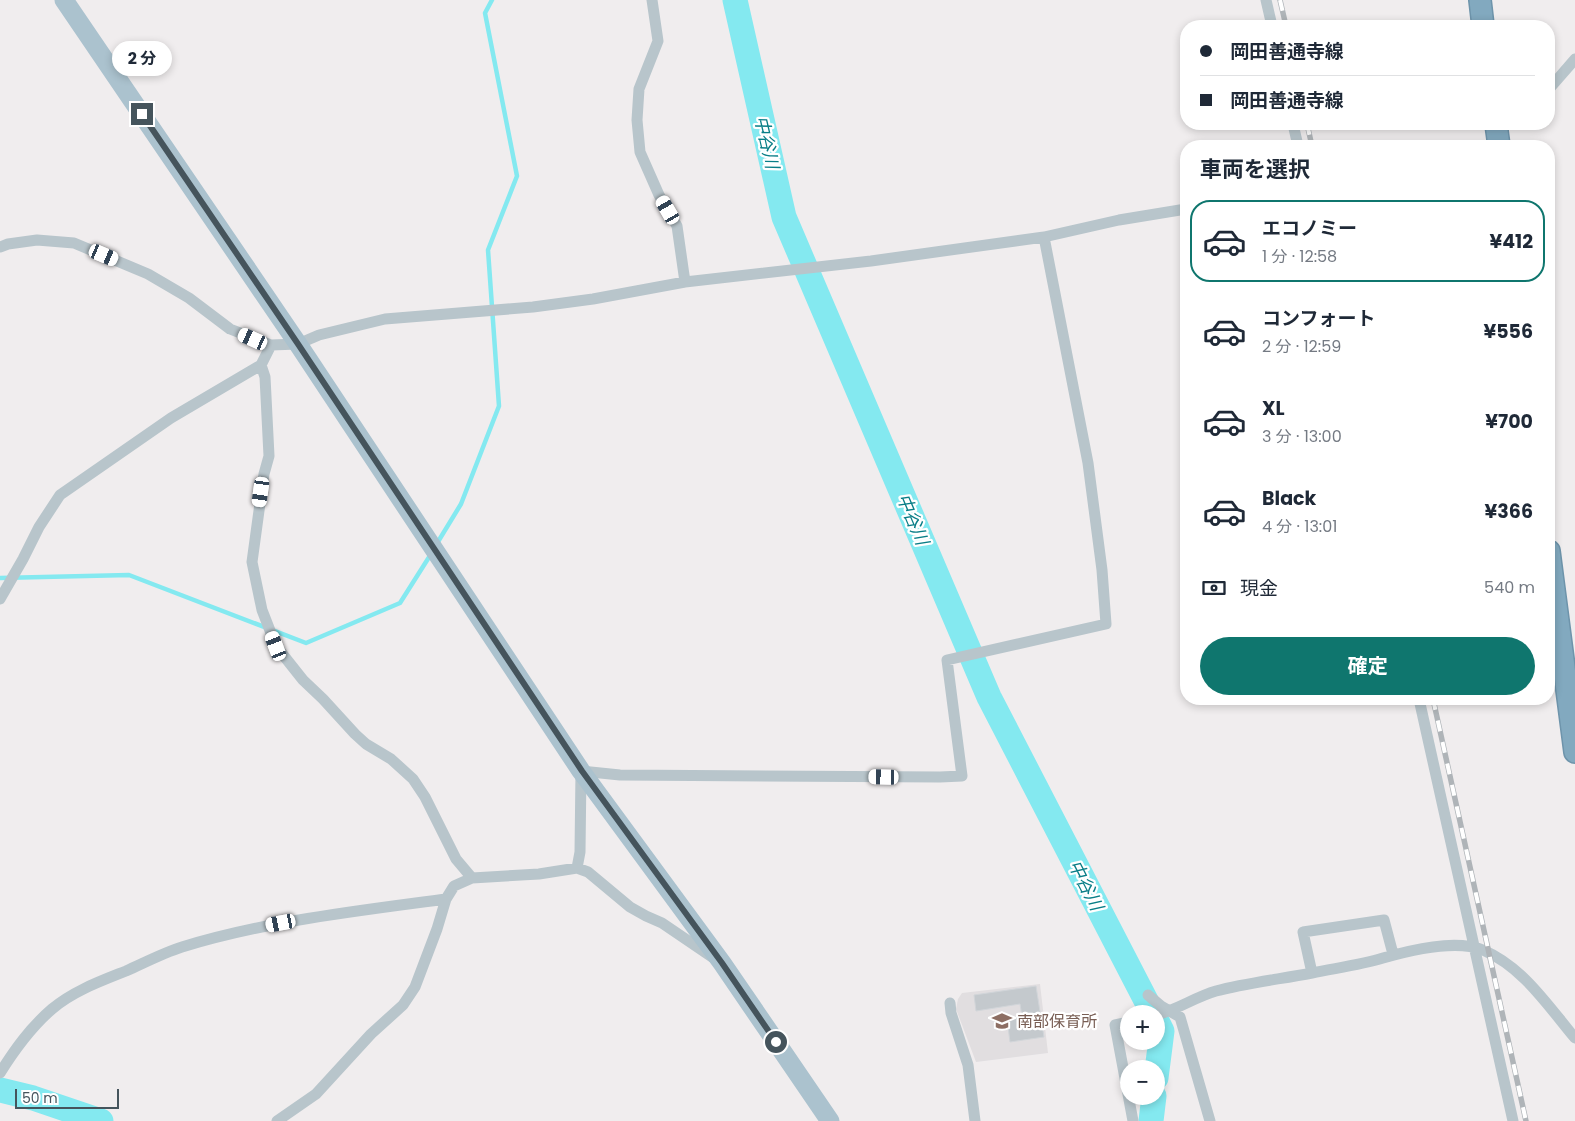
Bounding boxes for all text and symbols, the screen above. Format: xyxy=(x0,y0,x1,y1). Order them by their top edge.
text: 岡田善通寺線 xyxy=(1230,38,1344,65)
callout: 2 分 xyxy=(112,42,172,76)
text: 2 分 xyxy=(128,47,156,70)
text: 岡田善通寺線 xyxy=(1230,87,1344,114)
route end xyxy=(131,103,153,125)
water label: 中谷川 xyxy=(749,113,786,173)
text: 車両を選択 xyxy=(1200,154,1310,185)
car xyxy=(654,193,681,227)
text: エコノミー xyxy=(1262,215,1357,242)
icon: car xyxy=(1202,219,1247,264)
text: ¥412 xyxy=(1489,228,1533,255)
car xyxy=(87,242,120,268)
text: 1 分 · 12:58 xyxy=(1262,245,1337,268)
text: コンフォート xyxy=(1262,305,1375,332)
icon: car xyxy=(1202,309,1247,354)
text: ¥556 xyxy=(1483,318,1533,345)
car xyxy=(236,326,269,352)
text: 2 分 · 12:59 xyxy=(1262,335,1341,358)
text: XL xyxy=(1262,395,1285,422)
icon: car xyxy=(1202,399,1247,444)
text: ¥700 xyxy=(1485,408,1533,435)
text: 3 分 · 13:00 xyxy=(1262,425,1342,448)
car xyxy=(251,476,270,508)
text: Black xyxy=(1262,485,1316,512)
water label: 中谷川 xyxy=(891,489,936,551)
icon: car xyxy=(1202,489,1247,534)
text: ¥366 xyxy=(1485,498,1533,525)
text: 4 分 · 13:01 xyxy=(1262,515,1337,538)
icon: cash xyxy=(1200,574,1228,602)
text: 現金 xyxy=(1240,575,1278,602)
text: 540 m xyxy=(1484,576,1535,599)
car xyxy=(263,629,288,663)
button: 確定 xyxy=(1200,637,1535,695)
car xyxy=(868,769,899,785)
water label: 中谷川 xyxy=(1063,855,1110,917)
car xyxy=(264,913,297,933)
map controls xyxy=(1120,1005,1165,1105)
button: + xyxy=(1120,1005,1165,1050)
school or university icon: 南部保育所 xyxy=(991,1010,1013,1032)
place label: 南部保育所 xyxy=(1017,1010,1097,1033)
route start xyxy=(765,1031,787,1053)
button: − xyxy=(1120,1060,1165,1105)
scale bar xyxy=(15,1086,119,1109)
text: 50 m xyxy=(22,1088,58,1108)

